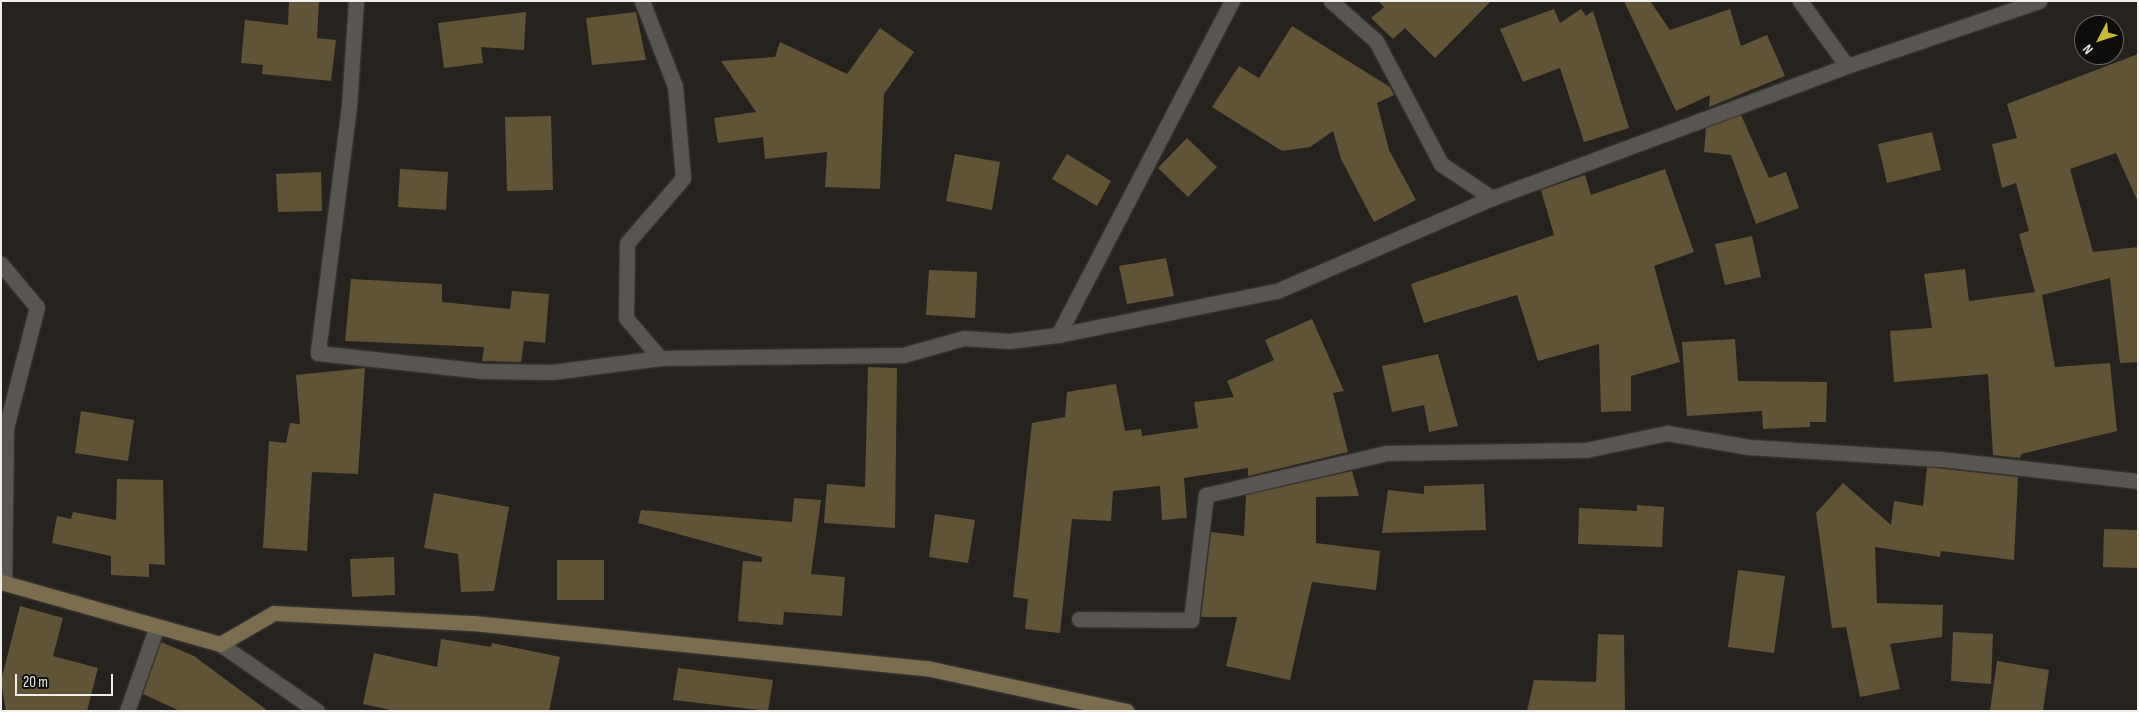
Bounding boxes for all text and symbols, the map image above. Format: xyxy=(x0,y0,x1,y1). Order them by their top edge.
north arrow xyxy=(2074,15,2124,65)
text: N xyxy=(2079,41,2097,58)
scale bar xyxy=(18,664,115,696)
text: 20 m xyxy=(23,673,48,692)

